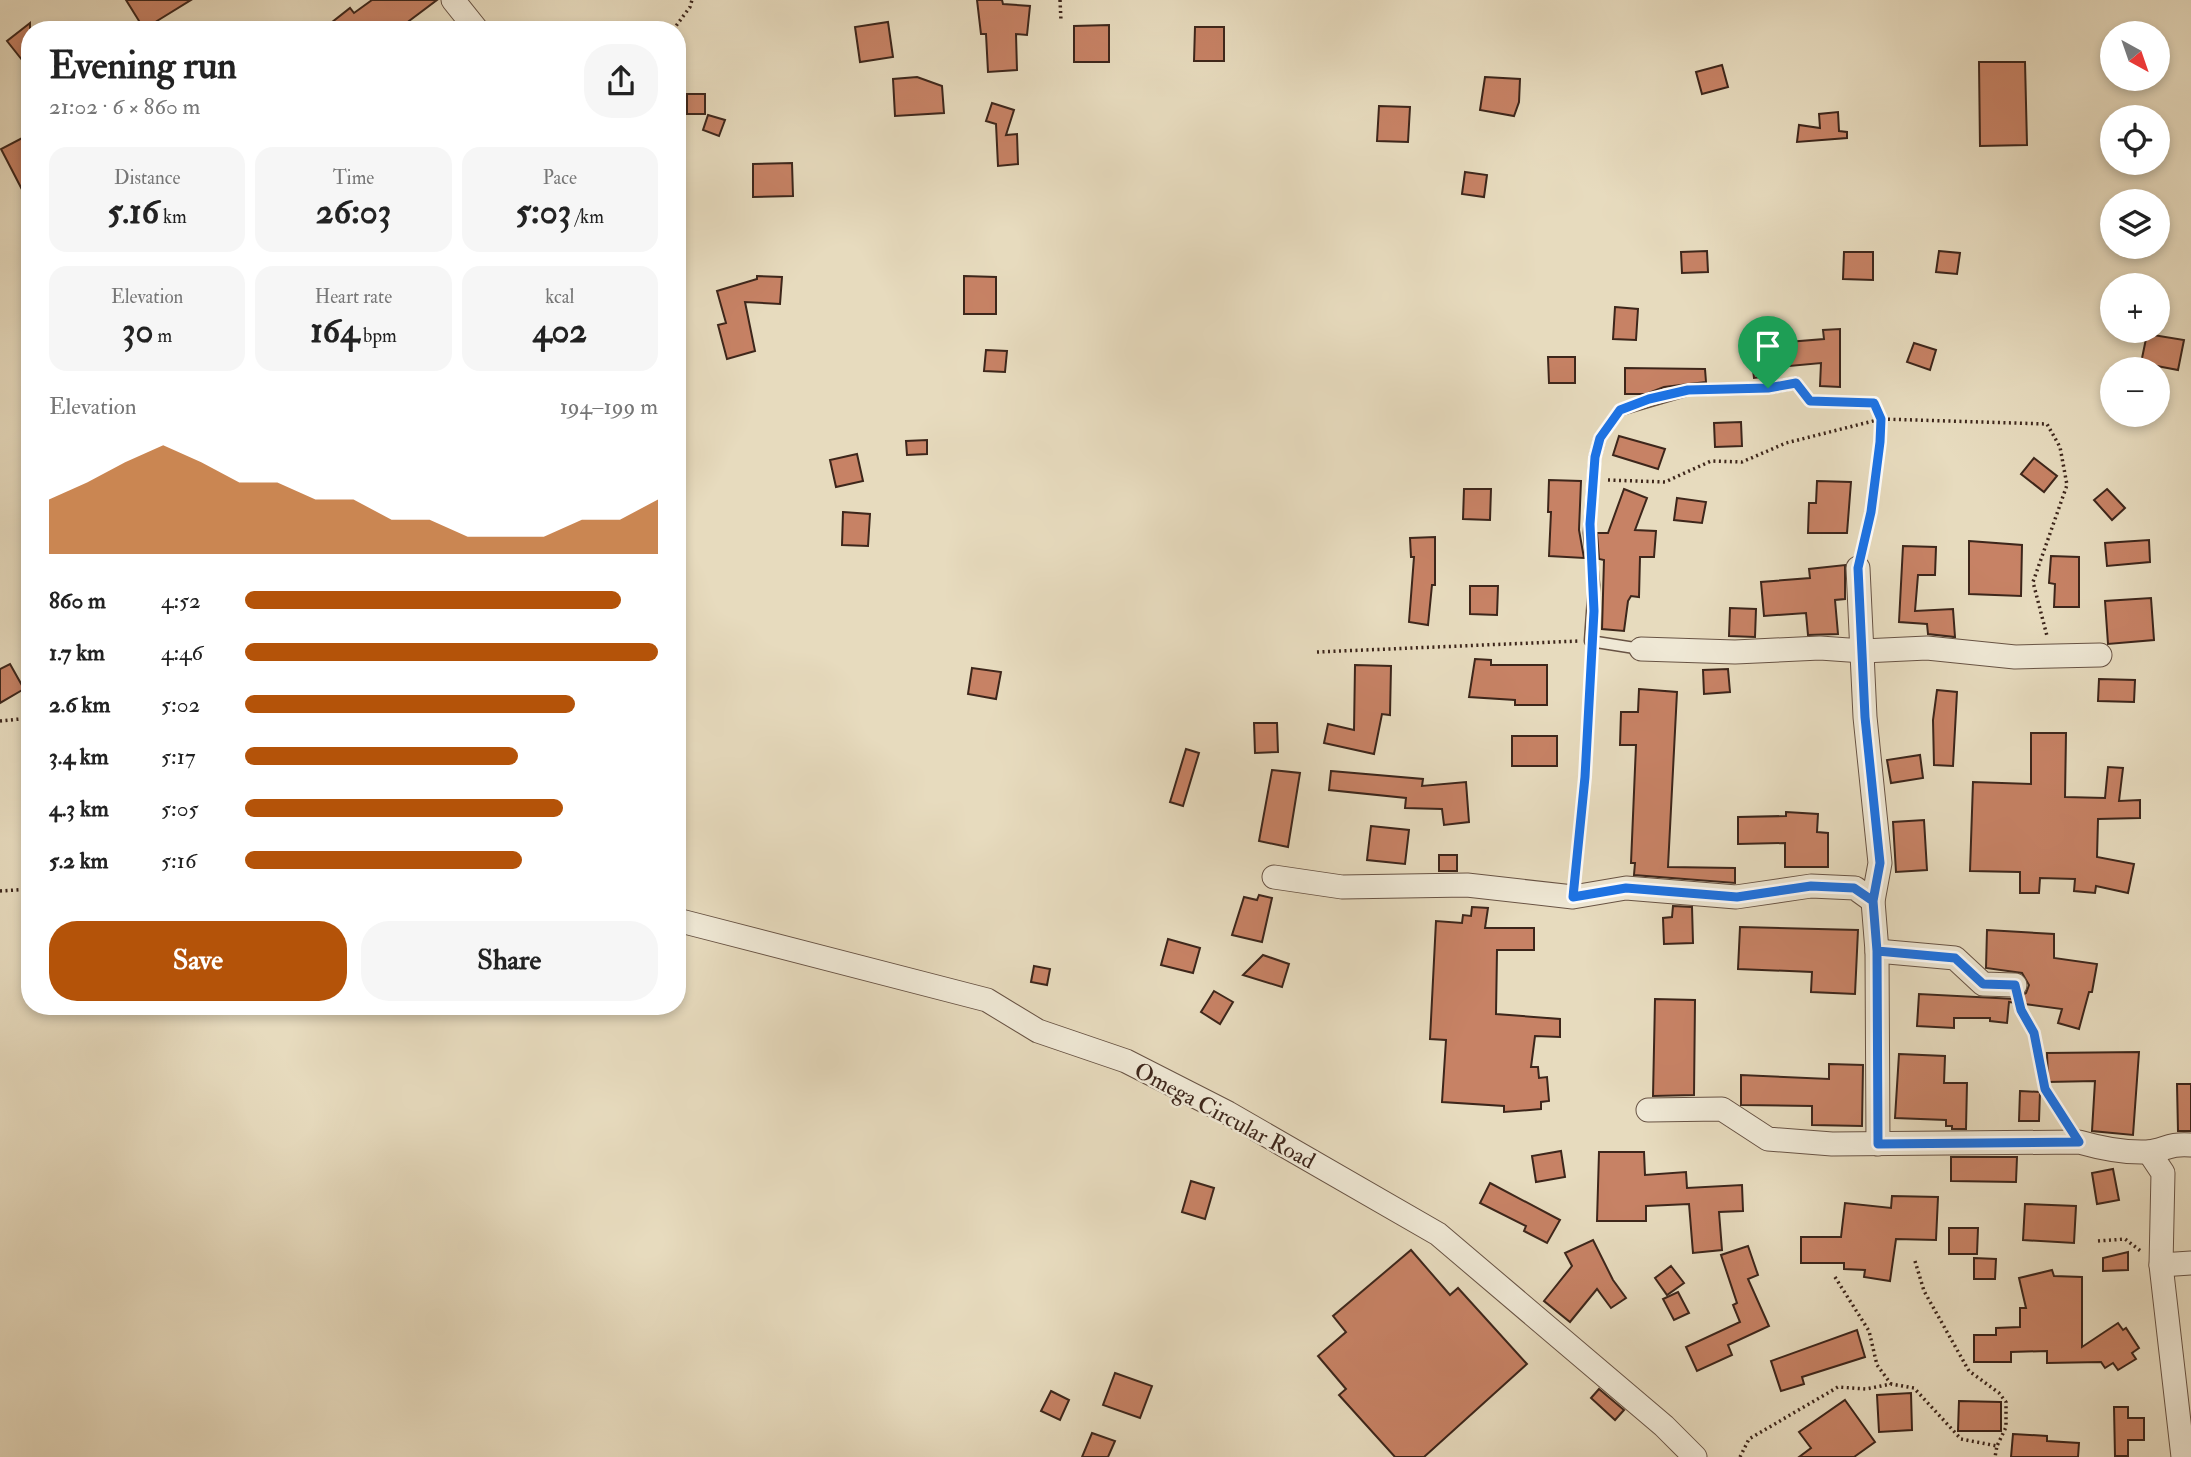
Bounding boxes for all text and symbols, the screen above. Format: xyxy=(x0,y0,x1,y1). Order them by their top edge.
north arrow xyxy=(2100,21,2170,91)
map controls xyxy=(2100,21,2170,427)
text: Evening run xyxy=(49,42,237,90)
button: share xyxy=(584,44,658,118)
text: 21:02 · 6 × 860 m xyxy=(49,92,200,121)
button: locate xyxy=(2100,105,2170,175)
text: Distance xyxy=(114,166,180,190)
text: Time xyxy=(333,166,374,190)
text: Pace xyxy=(543,166,577,190)
button: layers xyxy=(2100,189,2170,259)
text: 5.16 xyxy=(107,190,159,234)
text: 26:03 xyxy=(316,190,391,234)
text: 5:03 xyxy=(516,190,571,234)
text: km xyxy=(159,205,187,229)
text: /km xyxy=(571,205,604,229)
button: + xyxy=(2100,273,2170,343)
text: Elevation xyxy=(111,285,183,309)
text: Heart rate xyxy=(315,285,392,309)
text: kcal xyxy=(545,285,574,309)
text: 30 xyxy=(122,309,153,353)
text: 164 xyxy=(310,309,359,353)
text: 402 xyxy=(533,309,587,353)
pin xyxy=(1738,316,1798,388)
text: m xyxy=(153,324,172,348)
text: bpm xyxy=(359,324,397,348)
icon: arrive xyxy=(1749,327,1787,365)
button: − xyxy=(2100,357,2170,427)
text: Elevation xyxy=(49,392,137,421)
text: 194–199 m xyxy=(560,392,658,421)
text: 860 m xyxy=(49,586,106,615)
text: 4:52 xyxy=(161,586,201,615)
text: 1.7 km xyxy=(49,638,105,667)
text: 4:46 xyxy=(161,638,203,667)
text: 2.6 km xyxy=(49,690,110,719)
text: 5:02 xyxy=(161,690,200,719)
text: 3.4 km xyxy=(49,742,109,771)
text: 5:17 xyxy=(161,742,196,771)
text: 4.3 km xyxy=(49,794,109,823)
text: 5:05 xyxy=(161,794,199,823)
text: 5.2 km xyxy=(49,846,108,875)
text: 5:16 xyxy=(161,846,197,875)
button: Save xyxy=(49,921,347,1001)
button: Share xyxy=(361,921,658,1001)
street label: Omega Circular Road xyxy=(1129,1055,1320,1175)

